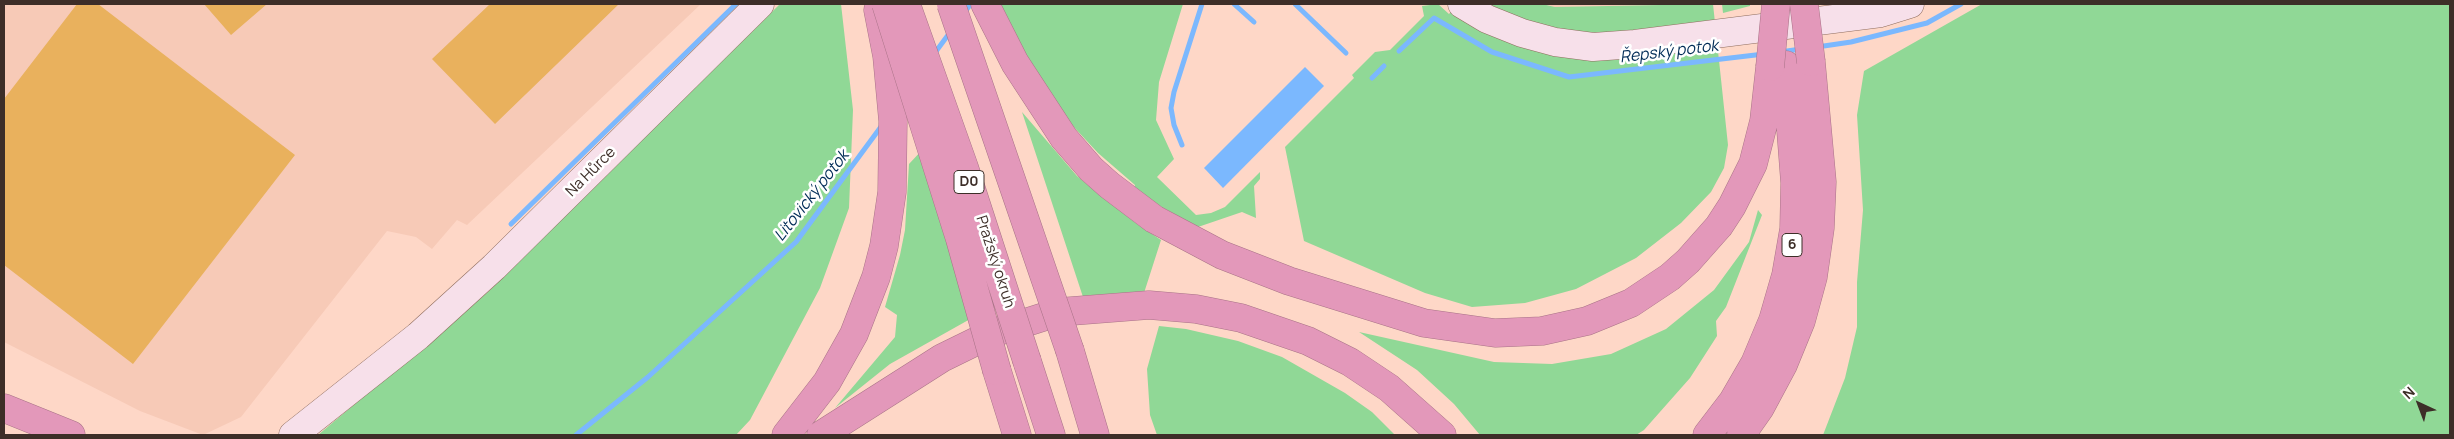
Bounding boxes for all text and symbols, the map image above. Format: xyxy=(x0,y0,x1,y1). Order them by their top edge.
water label: Řepský potok xyxy=(1619,36,1719,68)
street label: Na Hůrce xyxy=(562,143,620,201)
water label: Litovický potok xyxy=(771,147,853,245)
road number: D0 xyxy=(954,170,984,193)
street label: Pražský okruh xyxy=(972,213,1018,311)
road number: 6 xyxy=(1782,234,1802,256)
north arrow xyxy=(2394,379,2444,429)
text: N xyxy=(2398,382,2419,403)

